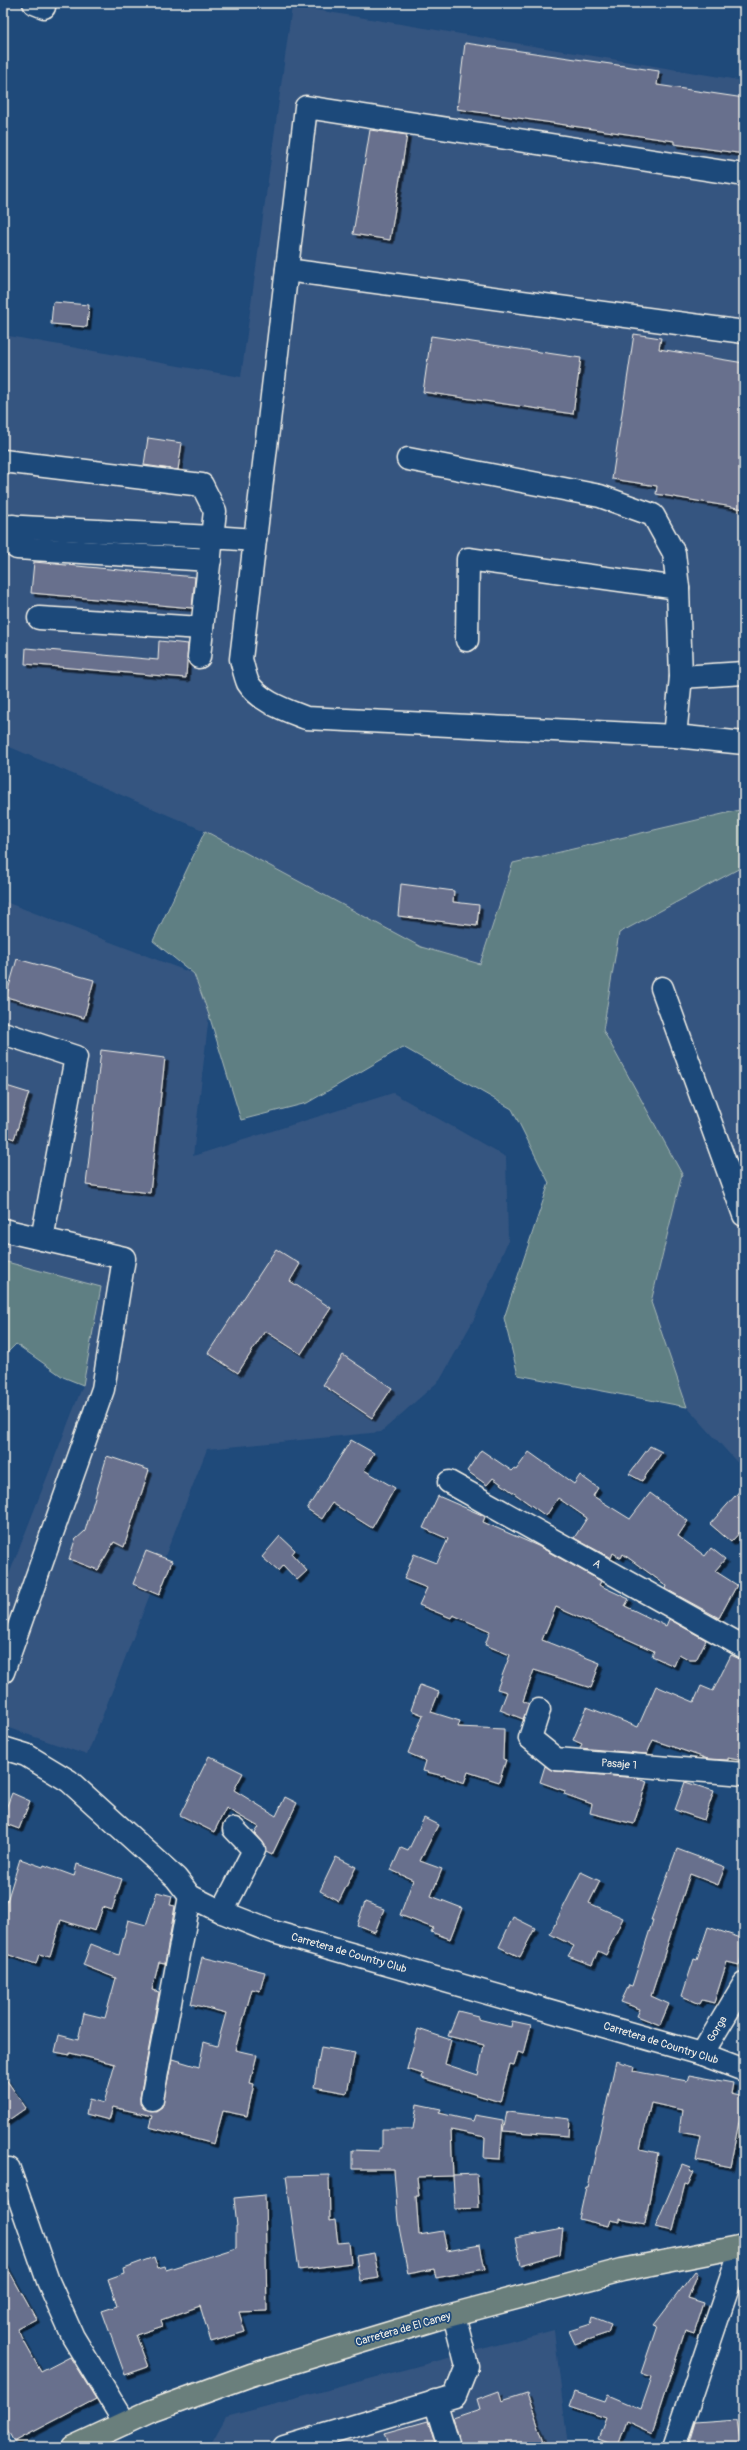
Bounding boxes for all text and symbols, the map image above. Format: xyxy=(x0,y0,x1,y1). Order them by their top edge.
street label: A xyxy=(591,1557,603,1571)
street label: Pasaje 1 xyxy=(601,1756,637,1772)
street label: Carretera de Country Club xyxy=(290,1930,408,1976)
street label: Gorga xyxy=(704,2014,730,2044)
street label: Carretera de Country Club xyxy=(602,2019,720,2067)
street label: Carretera de El Caney xyxy=(354,2309,452,2349)

